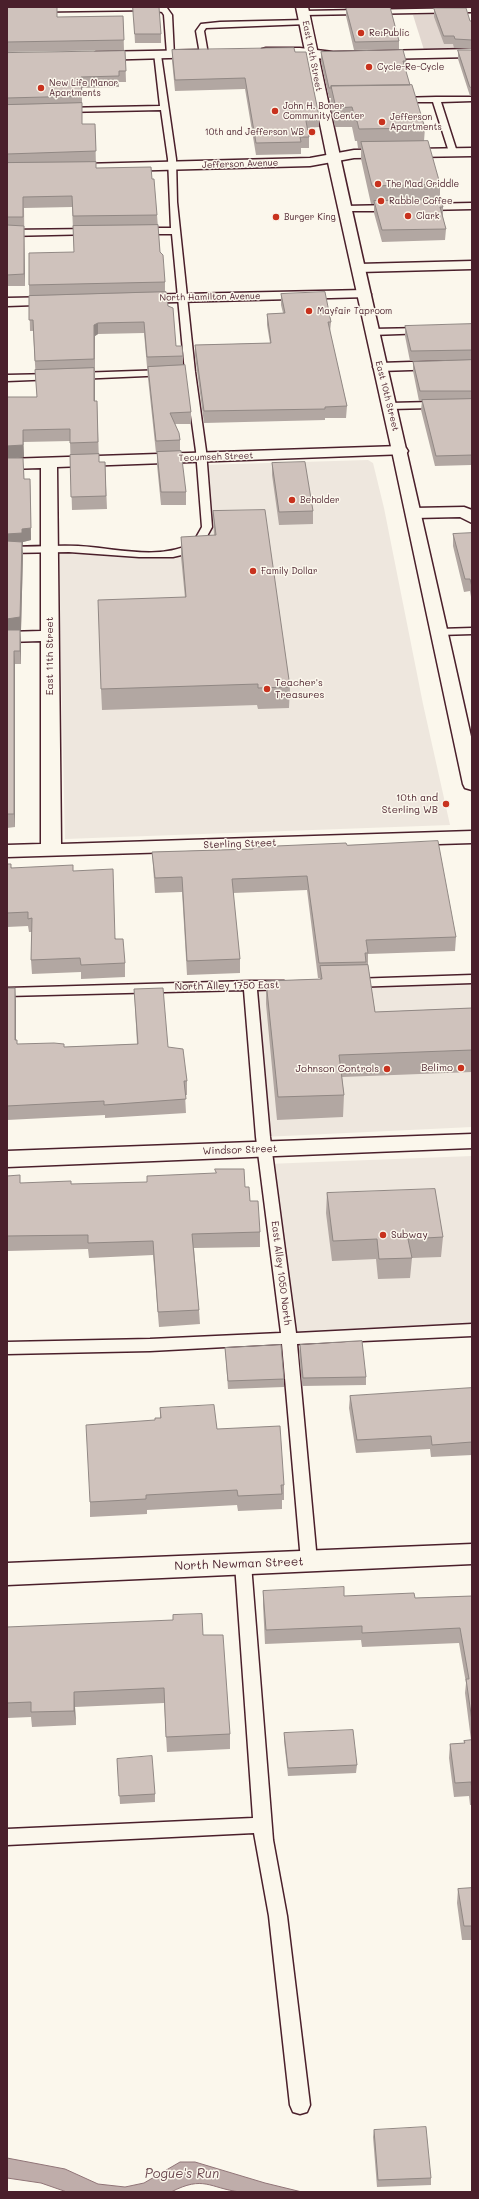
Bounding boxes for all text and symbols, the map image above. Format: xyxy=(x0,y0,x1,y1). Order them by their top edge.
street label: East 10th Street xyxy=(300,20,324,92)
marker: Re:Public xyxy=(356,28,366,38)
place label: Re:Public xyxy=(369,28,410,38)
marker: Cycle-Re-Cycle xyxy=(364,62,374,72)
place label: Cycle-Re-Cycle xyxy=(377,62,444,72)
place label: New Life Manor Apartments xyxy=(49,78,118,99)
marker: New Life Manor Apartments xyxy=(36,83,46,93)
place label: John H. Boner Community Center xyxy=(283,101,364,122)
marker: John H. Boner Community Center xyxy=(270,106,280,116)
place label: Jefferson Apartments xyxy=(390,112,442,133)
marker: Jefferson Apartments xyxy=(377,117,387,127)
place label: 10th and Jefferson WB xyxy=(205,127,304,137)
marker: 10th and Jefferson WB xyxy=(307,127,317,137)
street label: Jefferson Avenue xyxy=(202,157,278,171)
marker: The Mad Griddle xyxy=(373,179,383,189)
place label: The Mad Griddle xyxy=(386,179,459,189)
marker: Rabble Coffee xyxy=(376,196,386,206)
place label: Rabble Coffee xyxy=(389,196,452,206)
marker: Clark xyxy=(403,211,413,221)
place label: Clark xyxy=(416,211,440,221)
marker: Burger King xyxy=(271,212,281,222)
place label: Burger King xyxy=(284,212,336,222)
street label: North Hamilton Avenue xyxy=(159,291,261,303)
marker: Mayfair Taproom xyxy=(304,306,314,316)
place label: Mayfair Taproom xyxy=(317,306,392,316)
street label: East 10th Street xyxy=(373,360,401,432)
street label: Tecumseh Street xyxy=(179,450,253,464)
marker: Beholder xyxy=(287,495,297,505)
place label: Beholder xyxy=(300,495,340,505)
marker: Family Dollar xyxy=(248,566,258,576)
place label: Family Dollar xyxy=(261,566,318,576)
street label: East 11th Street xyxy=(44,617,56,695)
place label: Teacher's Treasures xyxy=(275,677,324,700)
marker: Teacher's Treasures xyxy=(262,684,272,694)
place label: 10th and Sterling WB xyxy=(382,792,438,816)
marker: 10th and Sterling WB xyxy=(441,799,451,809)
street label: Sterling Street xyxy=(203,837,277,851)
street label: North Alley 1750 East xyxy=(175,979,279,993)
place label: Belimo xyxy=(421,1062,453,1074)
place label: Johnson Controls xyxy=(296,1063,379,1075)
marker: Belimo xyxy=(456,1063,466,1073)
marker: Johnson Controls xyxy=(382,1064,392,1074)
street label: Windsor Street xyxy=(203,1143,277,1157)
street label: East Alley 1050 North xyxy=(269,1220,293,1326)
place label: Subway xyxy=(391,1229,428,1241)
marker: Subway xyxy=(378,1230,388,1240)
street label: North Newman Street xyxy=(174,1555,304,1573)
water label: Pogue's Run xyxy=(145,2166,219,2182)

